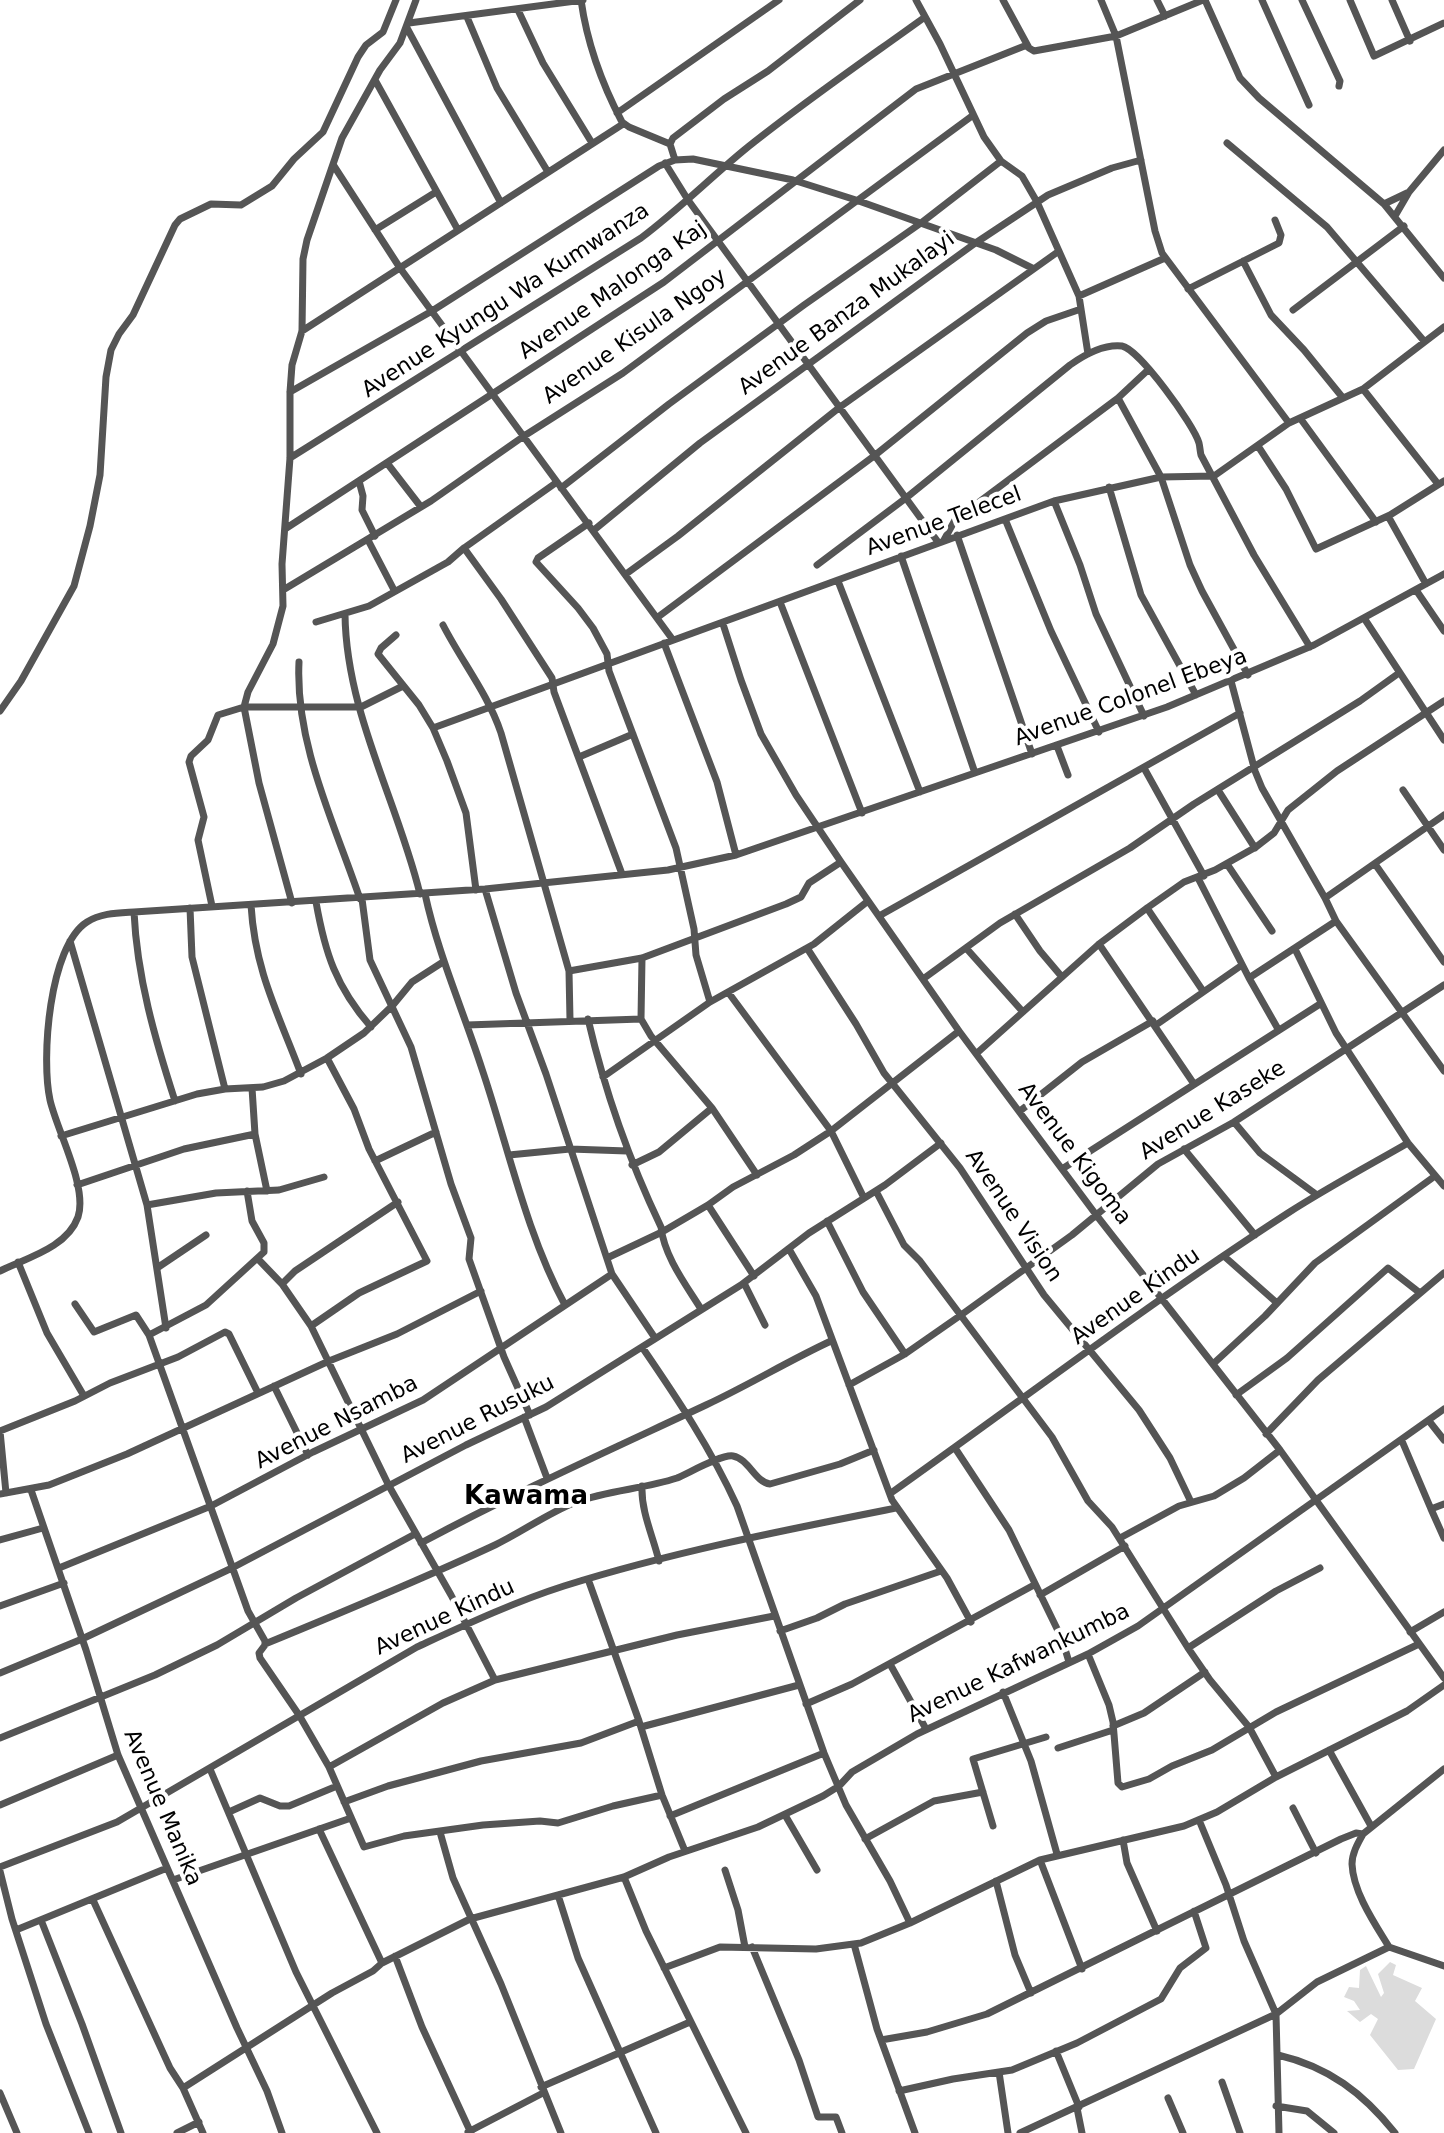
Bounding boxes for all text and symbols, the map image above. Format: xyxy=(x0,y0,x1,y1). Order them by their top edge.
street label: Avenue Kyungu Wa Kumwanza xyxy=(357,198,655,404)
street label: Avenue Malonga Kaj xyxy=(514,216,712,366)
street label: Avenue Banza Mukalayi xyxy=(734,227,960,401)
street label: Avenue Kisula Ngoy xyxy=(538,264,732,410)
street label: Avenue Telecel xyxy=(863,482,1025,562)
street label: Avenue Colonel Ebeya xyxy=(1011,644,1251,752)
street label: Avenue Kaseke xyxy=(1135,1056,1291,1166)
street label: Avenue Kigoma xyxy=(1012,1078,1136,1230)
street label: Avenue Vision xyxy=(959,1145,1067,1287)
street label: Avenue Kindu xyxy=(1067,1243,1205,1351)
street label: Avenue Rusuku xyxy=(397,1370,559,1470)
street label: Avenue Nsamba xyxy=(251,1371,423,1475)
district label: Kawama xyxy=(464,1481,588,1513)
street label: Avenue Kindu xyxy=(371,1574,519,1662)
street label: Avenue Kafwankumba xyxy=(904,1599,1134,1729)
street label: Avenue Manika xyxy=(117,1726,207,1890)

